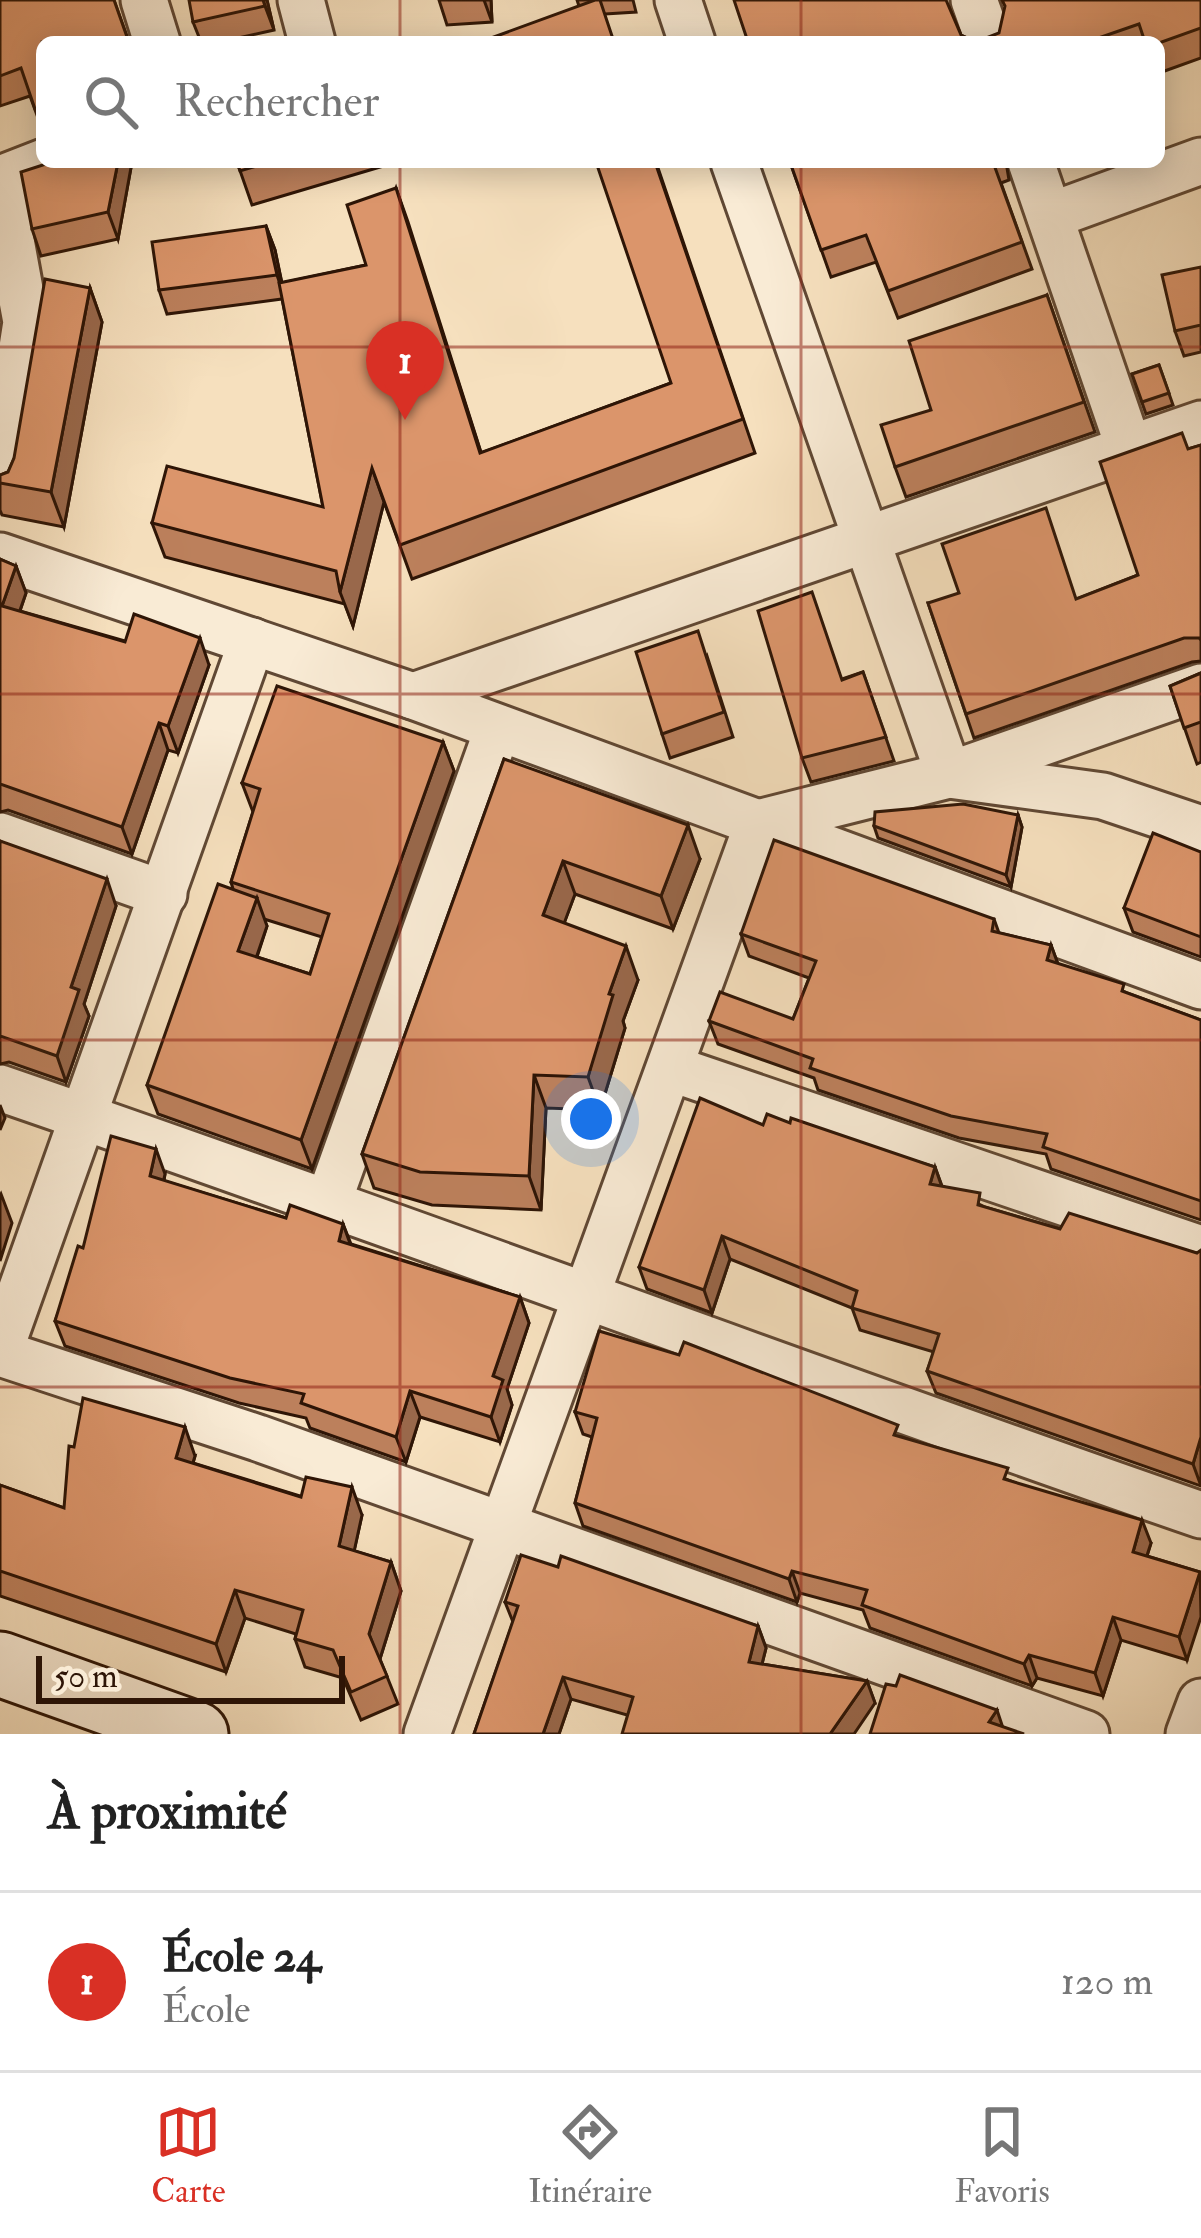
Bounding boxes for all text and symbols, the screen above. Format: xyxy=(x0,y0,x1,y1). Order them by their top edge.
search box xyxy=(36,36,1165,168)
icon: search xyxy=(78,69,144,135)
text: Rechercher xyxy=(174,74,379,130)
pin: 1 xyxy=(366,321,444,420)
your location xyxy=(561,1089,621,1149)
scale bar xyxy=(36,1650,345,1703)
text: 50 m xyxy=(54,1656,118,1697)
text: À proximité xyxy=(48,1780,287,1844)
text: École 24 xyxy=(162,1929,321,1985)
text: 1 xyxy=(80,1957,94,2006)
text: 120 m xyxy=(1061,1957,1153,2006)
text: École xyxy=(162,1985,250,2034)
tab: Carte xyxy=(151,2099,226,2212)
tab: Itinéraire xyxy=(528,2099,652,2212)
tab: Favoris xyxy=(955,2099,1050,2212)

